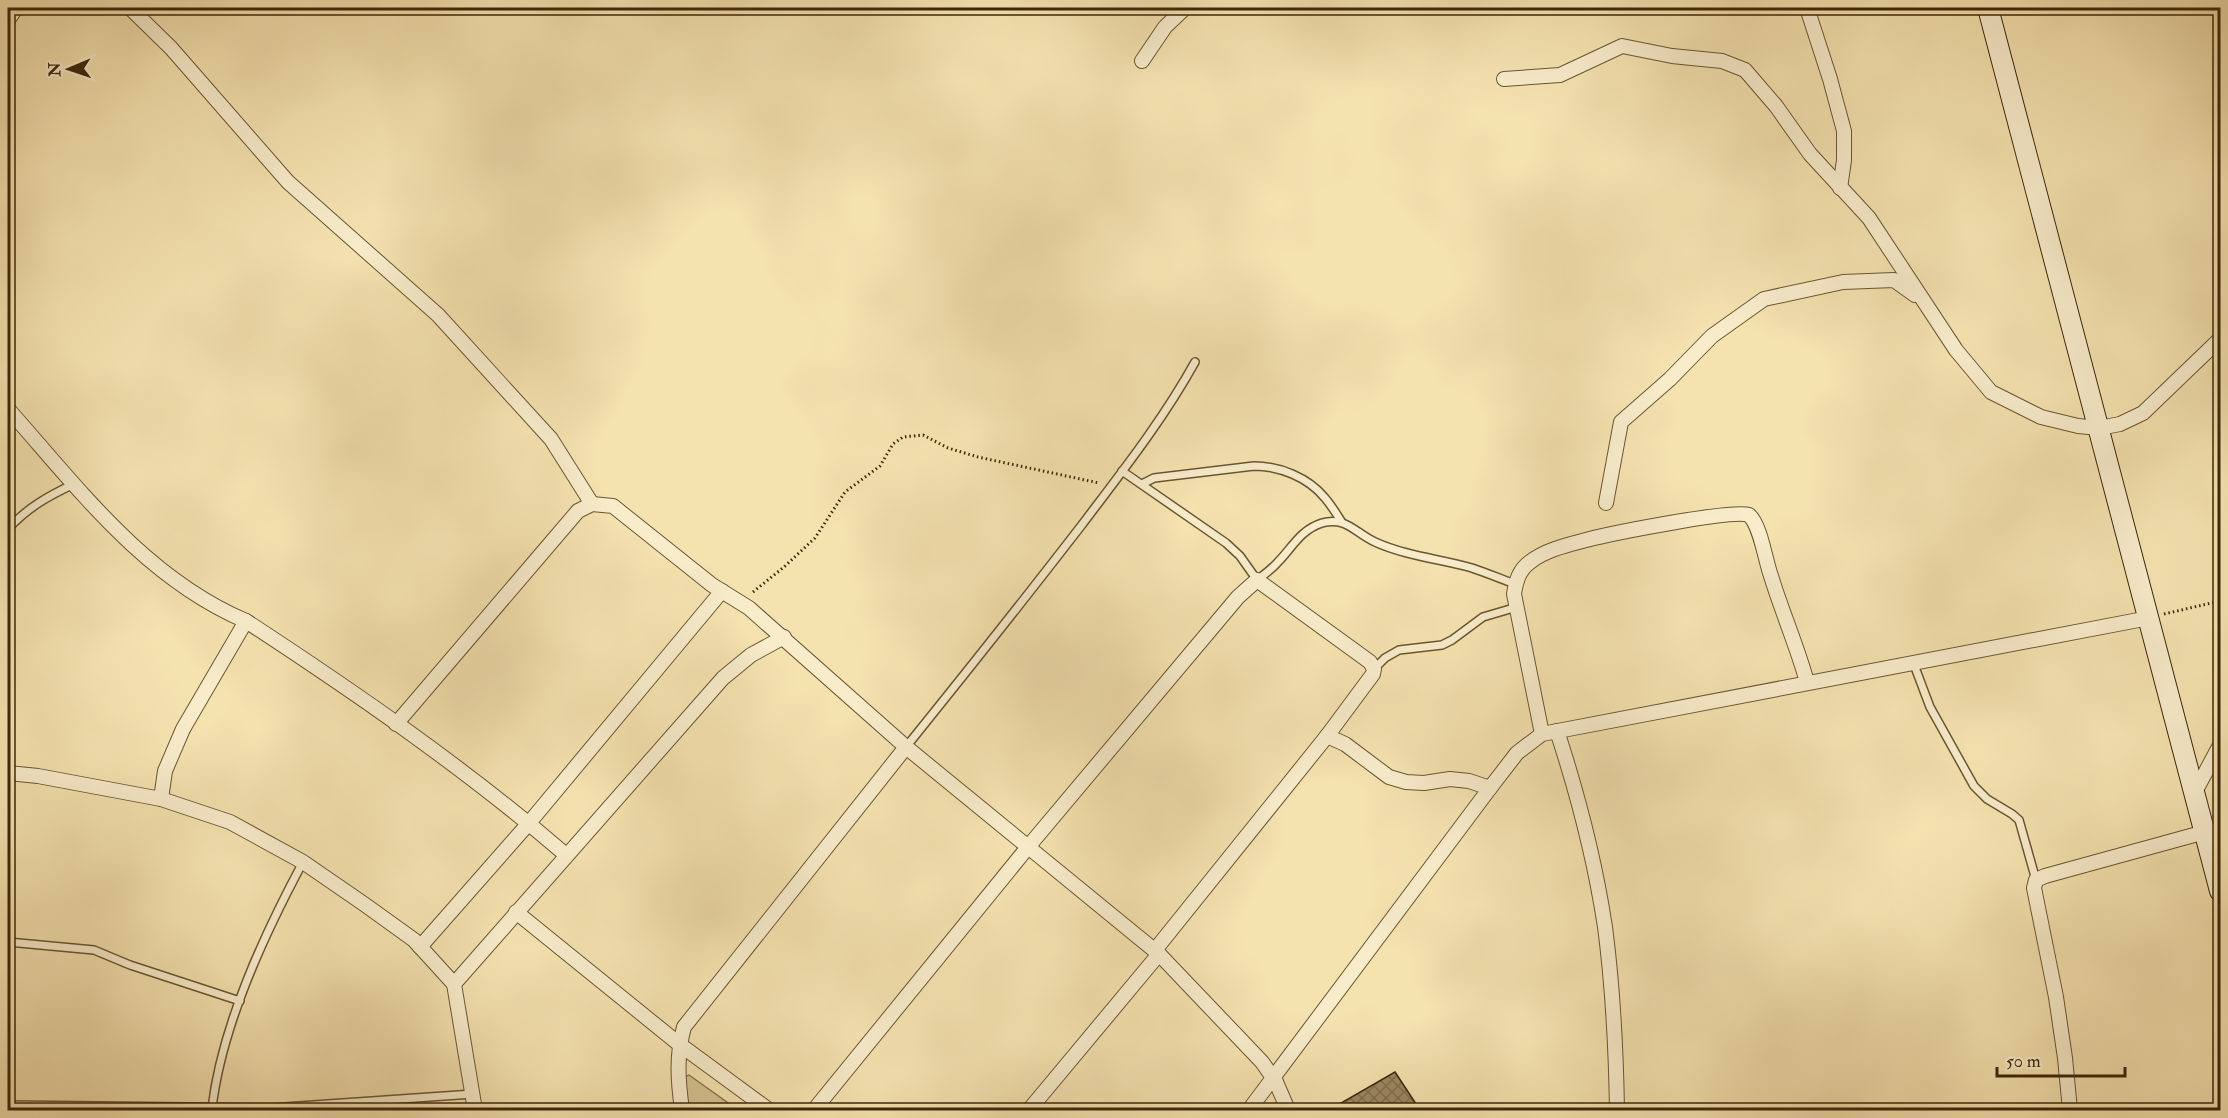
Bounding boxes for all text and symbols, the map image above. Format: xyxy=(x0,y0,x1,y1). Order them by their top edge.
north arrow xyxy=(39,39,99,99)
text: N xyxy=(45,61,65,78)
scale bar xyxy=(1997,1040,2124,1078)
text: 50 m xyxy=(2006,1050,2041,1073)

